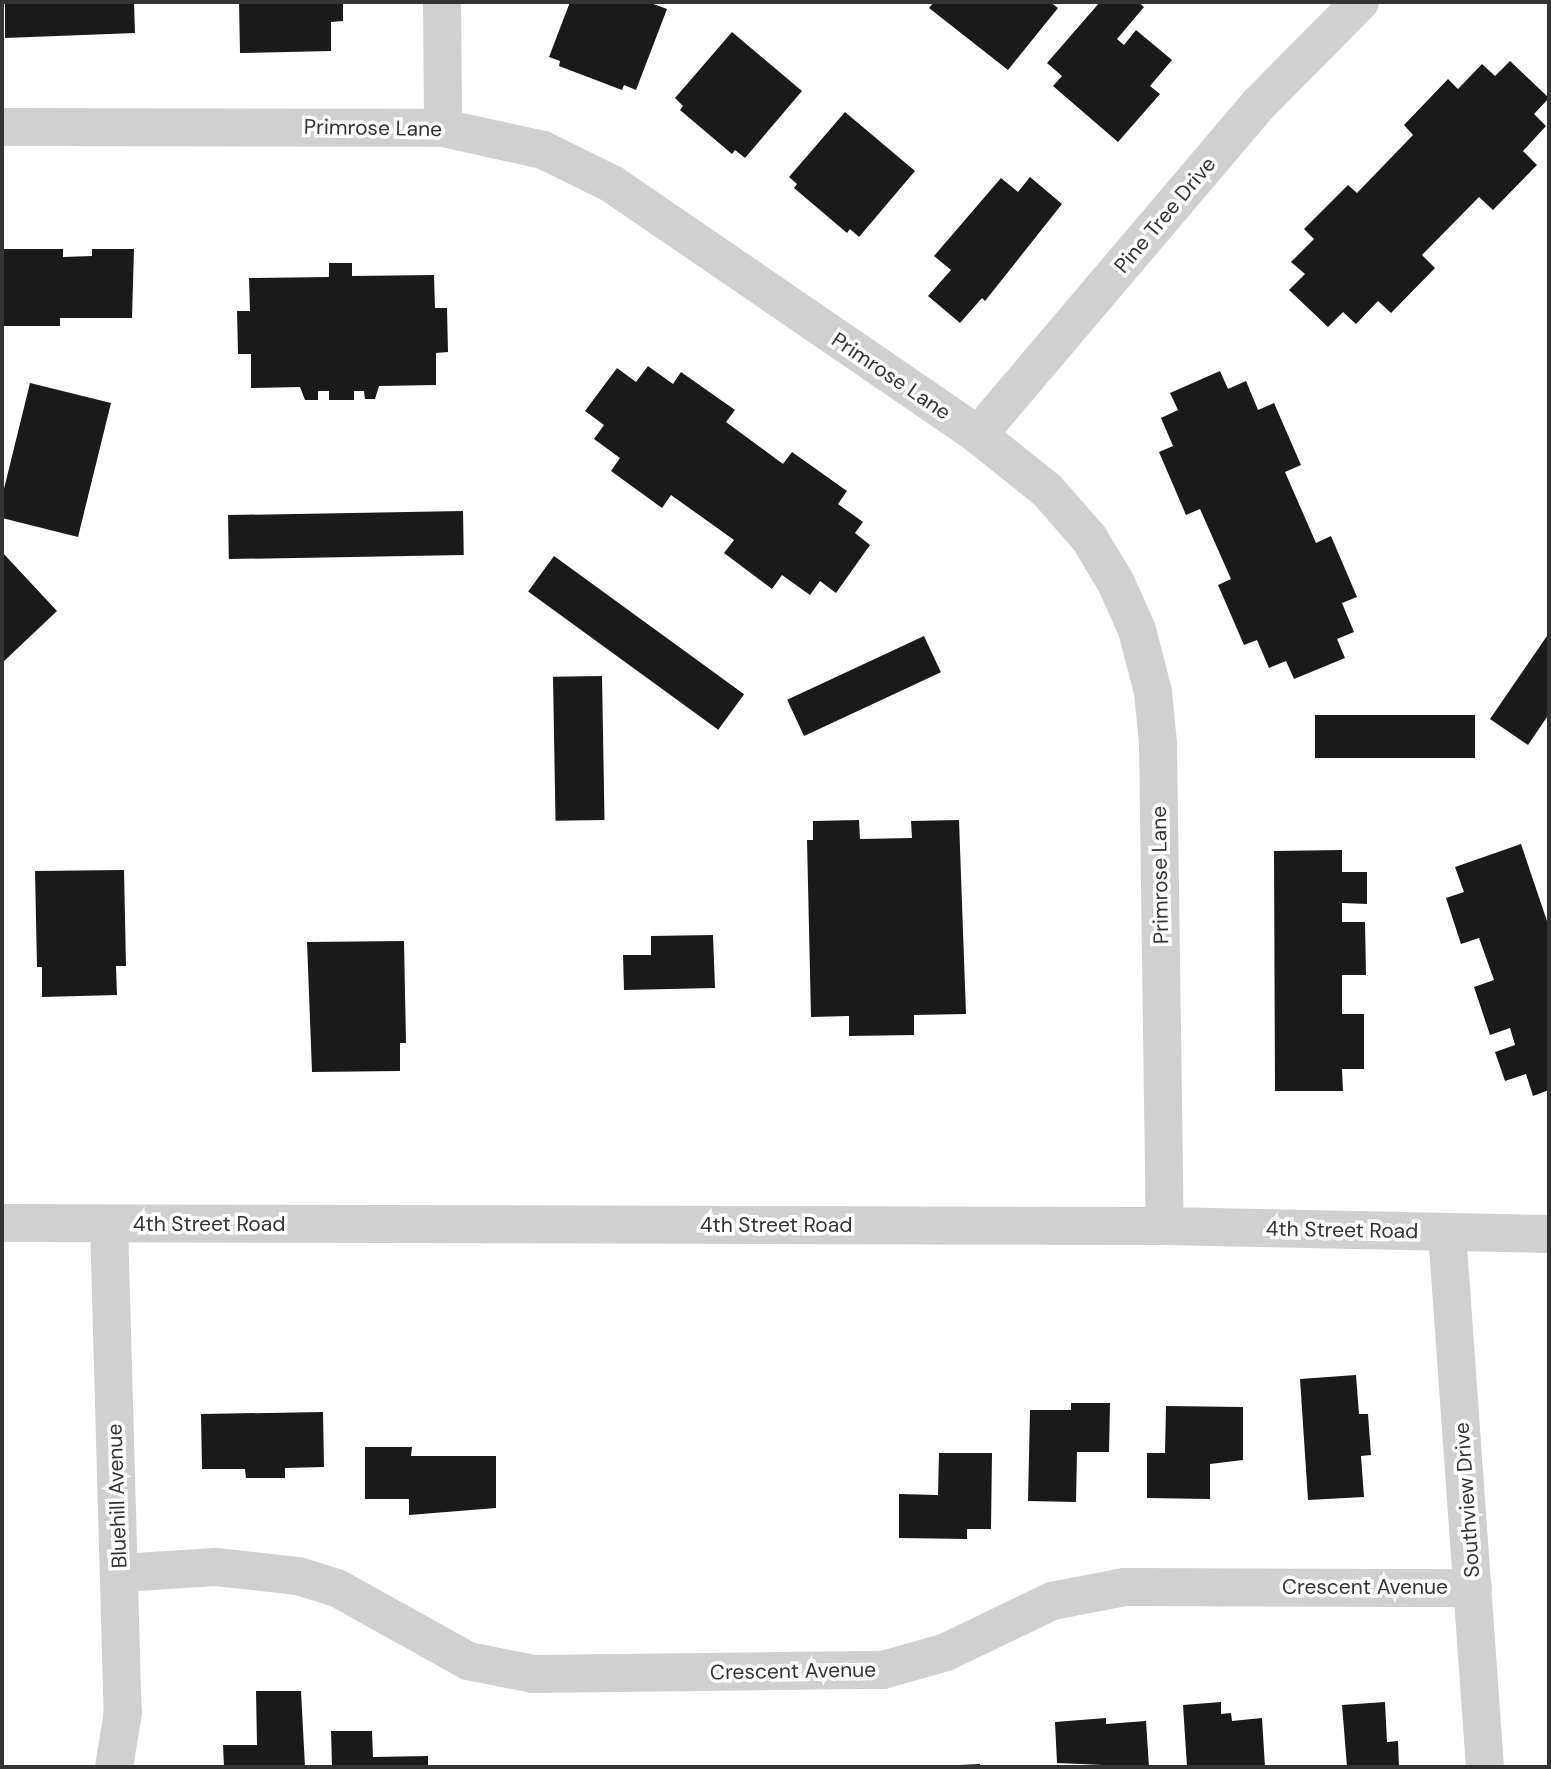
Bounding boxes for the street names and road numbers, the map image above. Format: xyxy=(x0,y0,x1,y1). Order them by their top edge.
street label: Primrose Lane xyxy=(304,114,442,142)
street label: Pine Tree Drive xyxy=(1109,152,1221,278)
street label: Primrose Lane xyxy=(827,327,955,425)
street label: Primrose Lane xyxy=(1146,806,1174,944)
street label: 4th Street Road xyxy=(133,1211,285,1237)
street label: 4th Street Road xyxy=(700,1212,852,1238)
street label: 4th Street Road xyxy=(1265,1216,1419,1244)
street label: Southview Drive xyxy=(1449,1421,1485,1579)
street label: Bluehill Avenue xyxy=(102,1423,132,1569)
street label: Crescent Avenue xyxy=(1282,1574,1448,1600)
street label: Crescent Avenue xyxy=(710,1657,876,1685)

